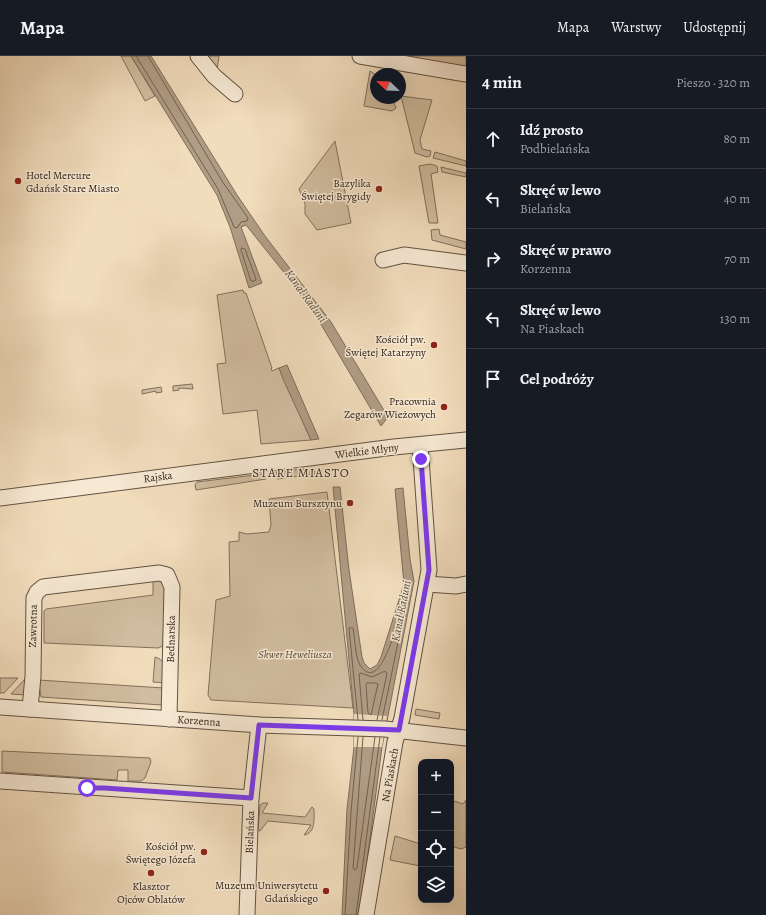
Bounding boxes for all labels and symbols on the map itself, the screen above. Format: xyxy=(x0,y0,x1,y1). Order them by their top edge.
north arrow xyxy=(370,68,406,104)
place label: Hotel Mercure Gdańsk Stare Miasto xyxy=(26,168,120,196)
marker: Hotel Mercure Gdańsk Stare Miasto xyxy=(13,176,23,186)
place label: Bazylika Świętej Brygidy xyxy=(301,176,372,204)
marker: Bazylika Świętej Brygidy xyxy=(374,184,384,194)
water label: Kanał Raduni xyxy=(281,266,331,326)
place label: Kościół pw. Świętej Katarzyny xyxy=(346,332,426,360)
marker: Kościół pw. Świętej Katarzyny xyxy=(429,340,439,350)
place label: Pracownia Zegarów Wieżowych xyxy=(344,394,437,422)
marker: Pracownia Zegarów Wieżowych xyxy=(439,402,449,412)
street label: Wielkie Młyny xyxy=(333,440,400,462)
route end xyxy=(412,450,430,468)
district label: STARE MIASTO xyxy=(252,464,350,481)
street label: Rajska xyxy=(143,467,174,486)
place label: Muzeum Bursztynu xyxy=(253,496,342,511)
marker: Muzeum Bursztynu xyxy=(345,498,355,508)
water label: Kanał Raduni xyxy=(387,579,415,643)
street label: Zawrotna xyxy=(25,603,41,648)
street label: Bednarska xyxy=(163,614,179,663)
park label: Skwer Heweliusza xyxy=(258,647,332,662)
street label: Korzenna xyxy=(177,712,222,730)
street label: Na Piaskach xyxy=(378,747,402,803)
route start xyxy=(78,779,96,797)
street label: Bielańska xyxy=(242,809,258,854)
place label: Kościół pw. Świętego Józefa xyxy=(126,839,197,867)
marker: Kościół pw. Świętego Józefa xyxy=(199,847,209,857)
marker: Klasztor Ojców Oblatów xyxy=(146,868,156,878)
place label: Muzeum Uniwersytetu Gdańskiego xyxy=(215,878,319,906)
place label: Klasztor Ojców Oblatów xyxy=(117,879,185,907)
marker: Muzeum Uniwersytetu Gdańskiego xyxy=(321,886,331,896)

